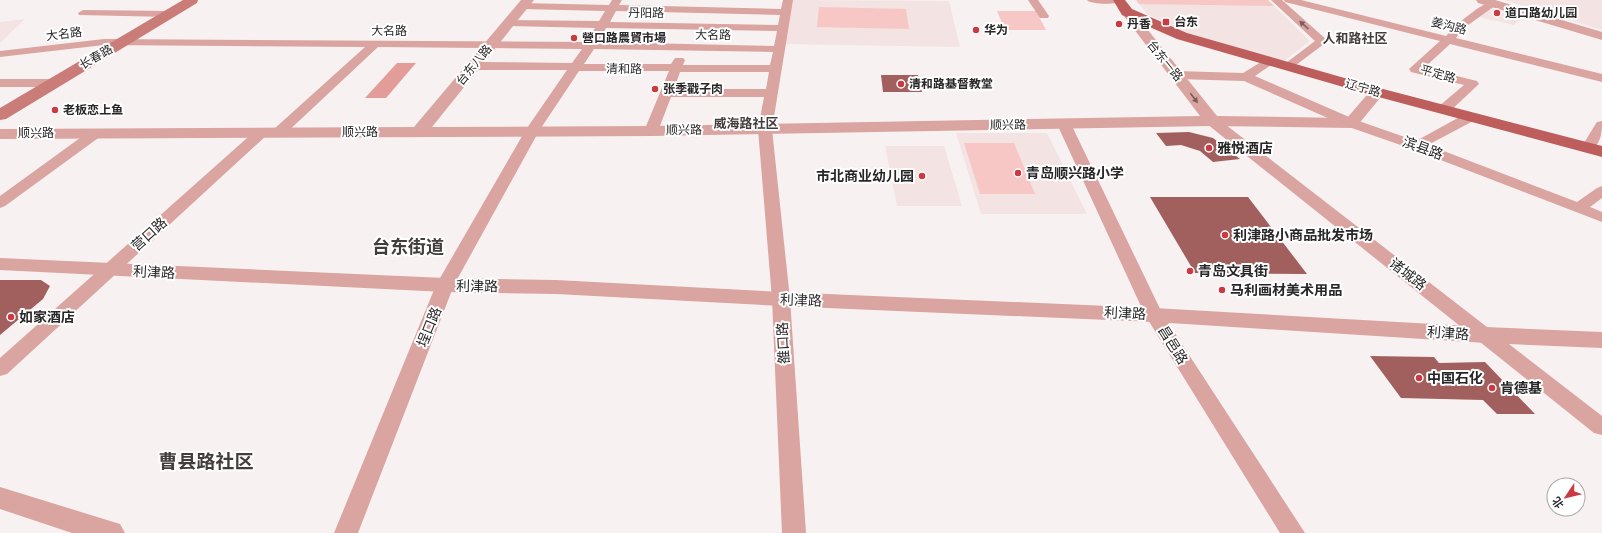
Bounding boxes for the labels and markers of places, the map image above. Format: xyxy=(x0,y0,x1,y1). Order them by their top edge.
place label: 道口路幼儿园 xyxy=(1505,6,1577,20)
marker: 道口路幼儿园 xyxy=(1492,8,1502,18)
place label: 台东 xyxy=(1174,15,1198,29)
place label: 丹香 xyxy=(1127,17,1151,31)
marker: 台东 xyxy=(1161,17,1171,27)
marker: 丹香 xyxy=(1114,19,1124,29)
place label: 华为 xyxy=(984,23,1008,37)
marker: 华为 xyxy=(971,25,981,35)
place label: 營口路農貿市場 xyxy=(582,31,666,45)
marker: 營口路農貿市場 xyxy=(569,33,579,43)
place label: 清和路基督教堂 xyxy=(909,77,993,91)
marker: 清和路基督教堂 xyxy=(896,79,906,89)
place label: 张季戳子肉 xyxy=(663,82,723,96)
marker: 张季戳子肉 xyxy=(650,84,660,94)
place label: 老板恋上鱼 xyxy=(63,103,123,117)
marker: 老板恋上鱼 xyxy=(50,105,60,115)
place label: 雅悦酒店 xyxy=(1217,140,1273,156)
marker: 雅悦酒店 xyxy=(1204,143,1214,153)
place label: 青岛顺兴路小学 xyxy=(1026,165,1124,181)
place label: 市北商业幼儿园 xyxy=(816,168,914,184)
marker: 青岛顺兴路小学 xyxy=(1013,168,1023,178)
marker: 市北商业幼儿园 xyxy=(917,171,927,181)
place label: 利津路小商品批发市场 xyxy=(1233,227,1373,243)
marker: 利津路小商品批发市场 xyxy=(1220,230,1230,240)
place label: 青岛文具街 xyxy=(1198,263,1268,279)
marker: 青岛文具街 xyxy=(1185,266,1195,276)
place label: 马利画材美术用品 xyxy=(1230,282,1342,298)
marker: 马利画材美术用品 xyxy=(1217,285,1227,295)
place label: 如家酒店 xyxy=(19,309,75,325)
marker: 如家酒店 xyxy=(6,312,16,322)
place label: 中国石化 xyxy=(1427,370,1483,386)
marker: 中国石化 xyxy=(1414,373,1424,383)
place label: 肯德基 xyxy=(1500,380,1542,396)
marker: 肯德基 xyxy=(1487,383,1497,393)

